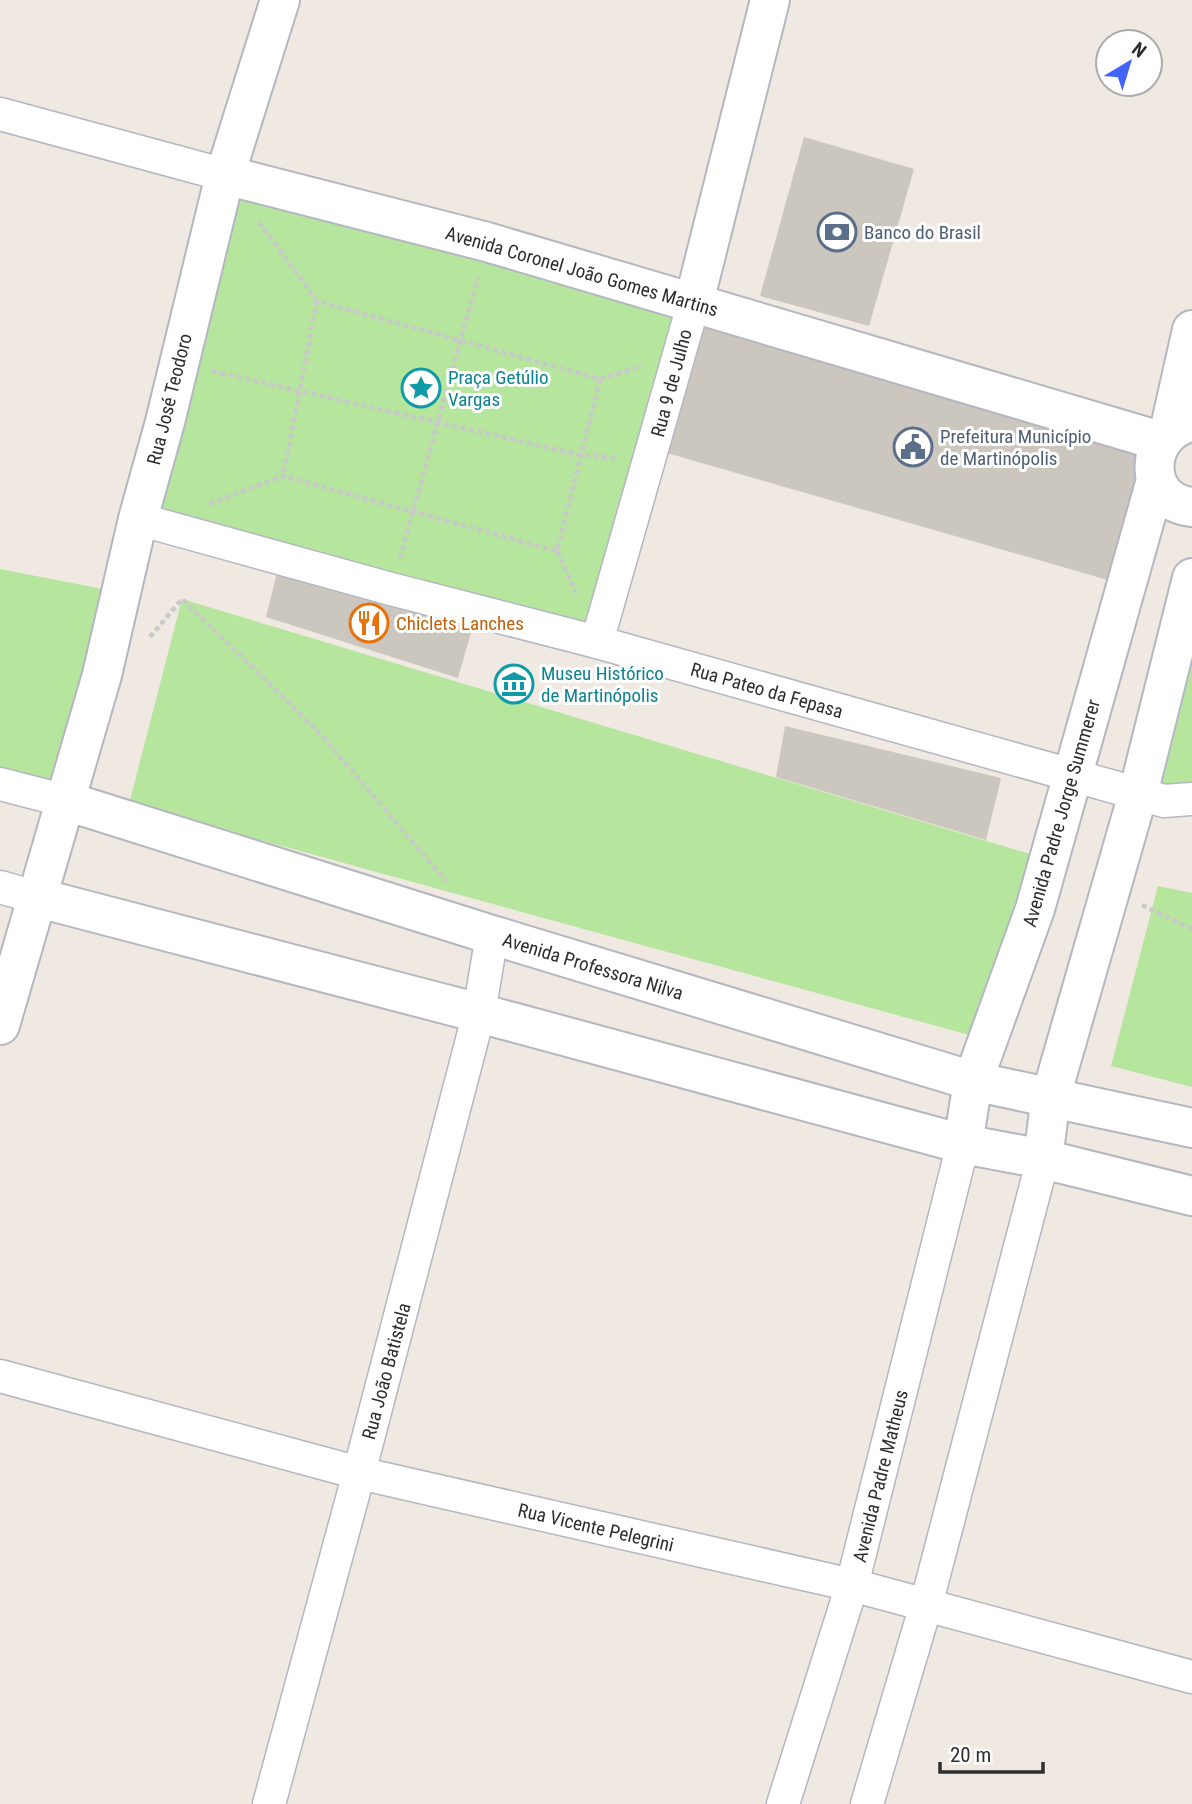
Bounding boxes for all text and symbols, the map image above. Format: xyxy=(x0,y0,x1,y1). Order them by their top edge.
north arrow xyxy=(1094,28,1164,98)
text: N xyxy=(1127,37,1151,63)
bank icon: Banco do Brasil xyxy=(816,211,858,253)
place label: Banco do Brasil xyxy=(864,221,981,244)
street label: Avenida Coronel João Gomes Martins xyxy=(443,222,721,321)
street label: Rua 9 de Julho xyxy=(646,327,697,440)
street label: Rua José Teodoro xyxy=(142,331,197,467)
place label: Praça Getúlio Vargas xyxy=(448,366,548,411)
place icon: Praça Getúlio Vargas xyxy=(400,367,442,409)
place label: Prefeitura Município de Martinópolis xyxy=(940,425,1091,470)
public building icon: Prefeitura Município de Martinópolis xyxy=(892,426,934,468)
restaurant icon: Chiclets Lanches xyxy=(348,602,390,644)
place label: Chiclets Lanches xyxy=(396,612,524,635)
street label: Rua Pateo da Fepasa xyxy=(688,658,846,723)
place label: Museu Histórico de Martinópolis xyxy=(541,662,664,707)
museum icon: Museu Histórico de Martinópolis xyxy=(493,663,535,705)
street label: Avenida Padre Jorge Summerer xyxy=(1018,697,1105,930)
street label: Avenida Professora Nilva xyxy=(500,928,686,1005)
street label: Rua João Batistela xyxy=(357,1300,416,1442)
street label: Avenida Padre Matheus xyxy=(848,1388,913,1565)
street label: Rua Vicente Pelegrini xyxy=(516,1498,676,1557)
scale bar xyxy=(940,1730,1043,1774)
text: 20 m xyxy=(950,1743,991,1767)

